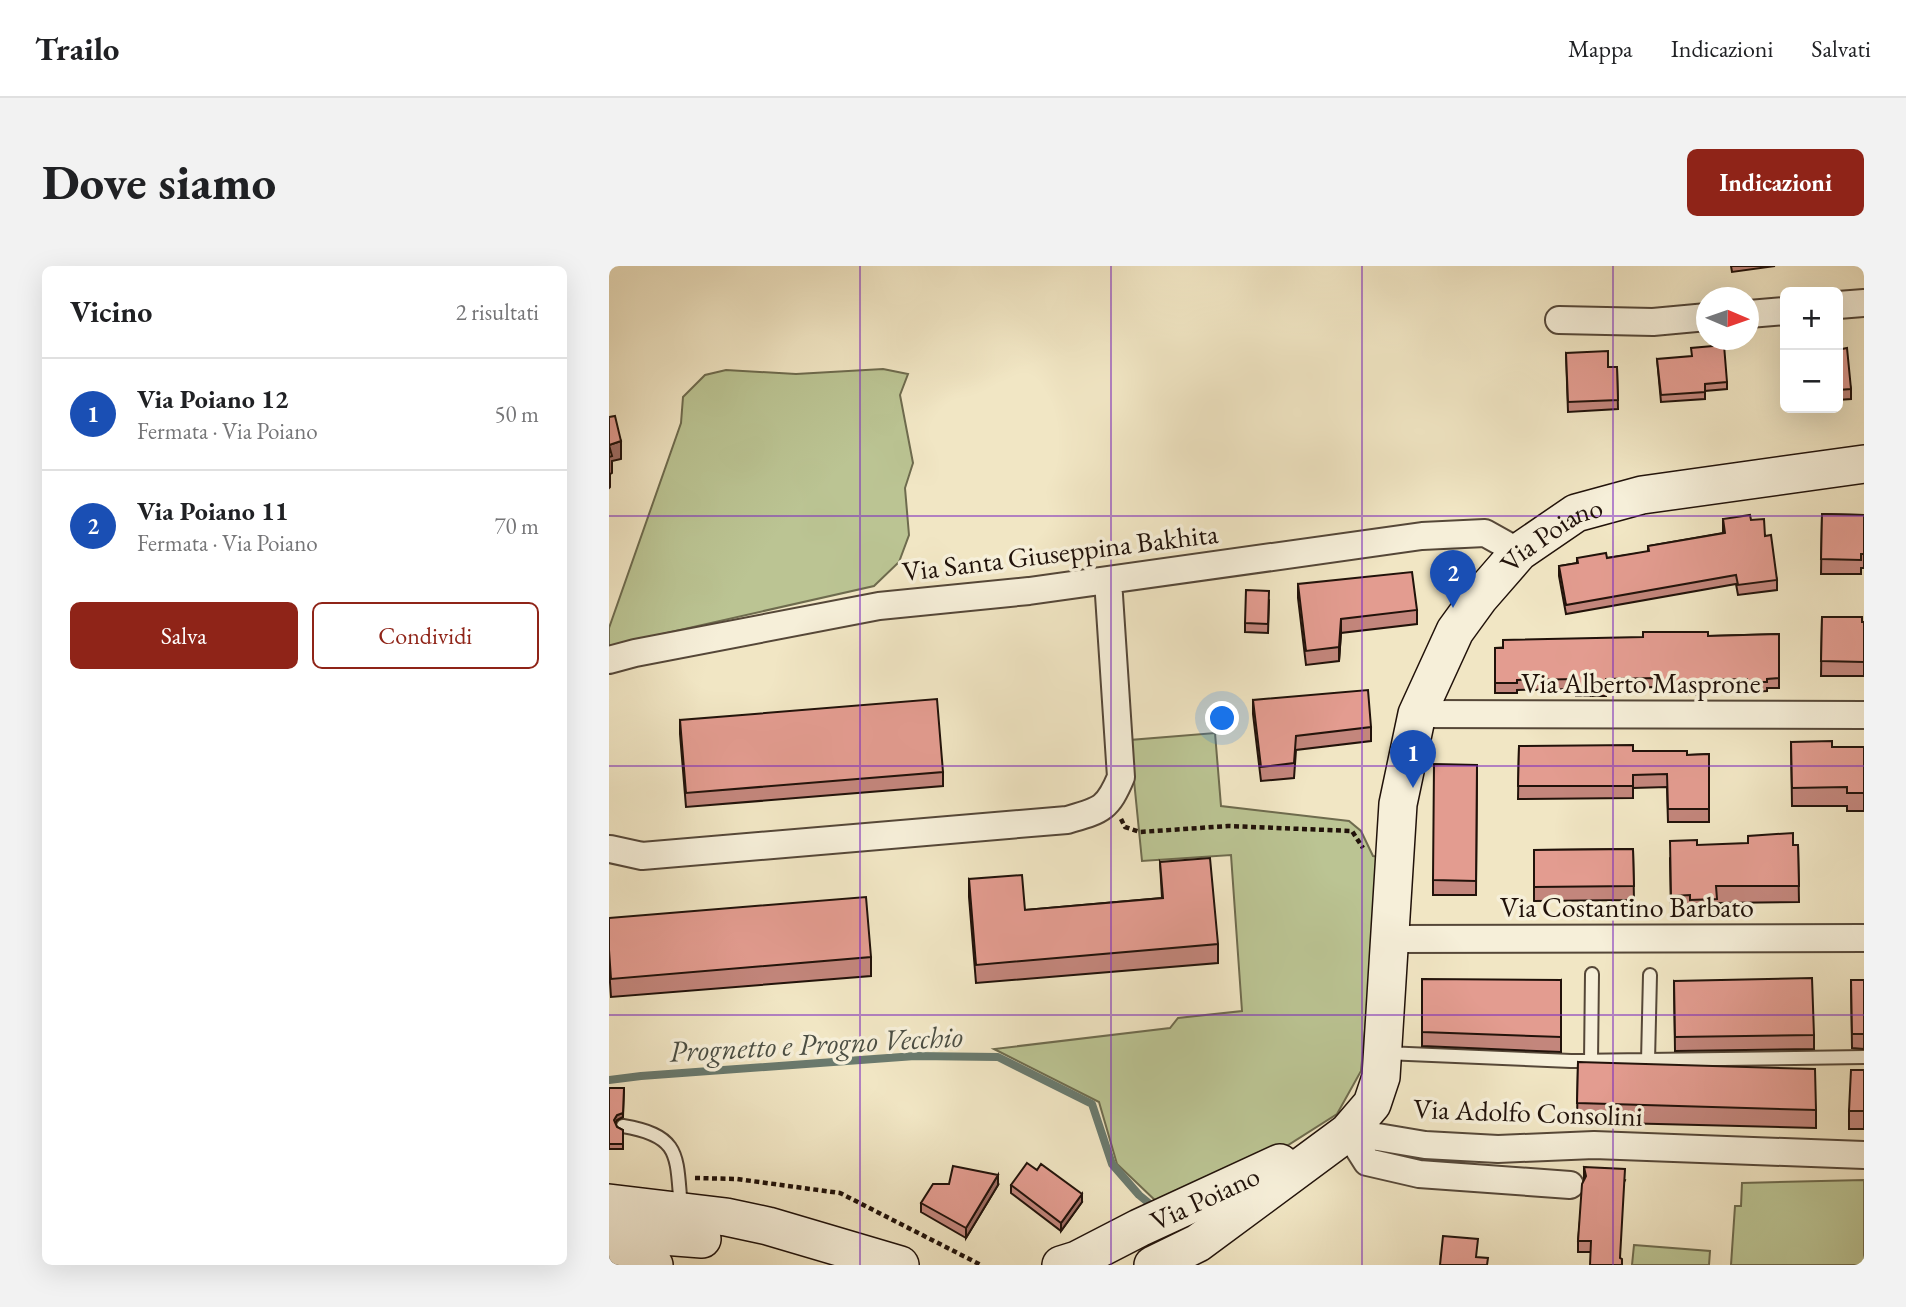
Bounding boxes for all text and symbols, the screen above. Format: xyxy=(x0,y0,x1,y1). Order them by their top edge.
text: Trailo xyxy=(35,27,119,70)
text: Mappa xyxy=(1568,33,1633,64)
text: Indicazioni xyxy=(1671,33,1773,64)
text: Salvati xyxy=(1811,33,1871,64)
button: Indicazioni xyxy=(1687,149,1864,216)
text: Dove siamo xyxy=(42,150,276,214)
north arrow xyxy=(1696,287,1759,350)
map controls xyxy=(1780,287,1843,413)
button: + xyxy=(1780,287,1843,350)
text: Vicino xyxy=(70,292,152,331)
text: 2 risultati xyxy=(456,297,539,327)
button: − xyxy=(1780,350,1843,413)
text: Via Poiano 12 xyxy=(137,382,288,416)
text: 1 xyxy=(87,399,99,429)
text: 50 m xyxy=(494,399,539,429)
text: Fermata · Via Poiano xyxy=(137,416,318,446)
street label: Via Poiano xyxy=(1492,489,1606,580)
text: Via Poiano 11 xyxy=(137,494,288,528)
text: 2 xyxy=(87,511,99,541)
text: 70 m xyxy=(494,511,539,541)
street label: Via Santa Giuseppina Bakhita xyxy=(900,515,1221,589)
text: Fermata · Via Poiano xyxy=(137,528,318,558)
pin: 2 xyxy=(1430,550,1476,608)
button: Salva xyxy=(70,602,298,669)
button: Condividi xyxy=(312,602,539,669)
street label: Via Alberto Masprone xyxy=(1521,665,1761,701)
your location xyxy=(1205,701,1239,735)
pin: 1 xyxy=(1390,730,1436,788)
street label: Via Costantino Barbato xyxy=(1500,889,1754,925)
water label: Prognetto e Progno Vecchio xyxy=(668,1016,964,1071)
street label: Via Adolfo Consolini xyxy=(1413,1090,1643,1134)
street label: Via Poiano xyxy=(1144,1157,1265,1238)

